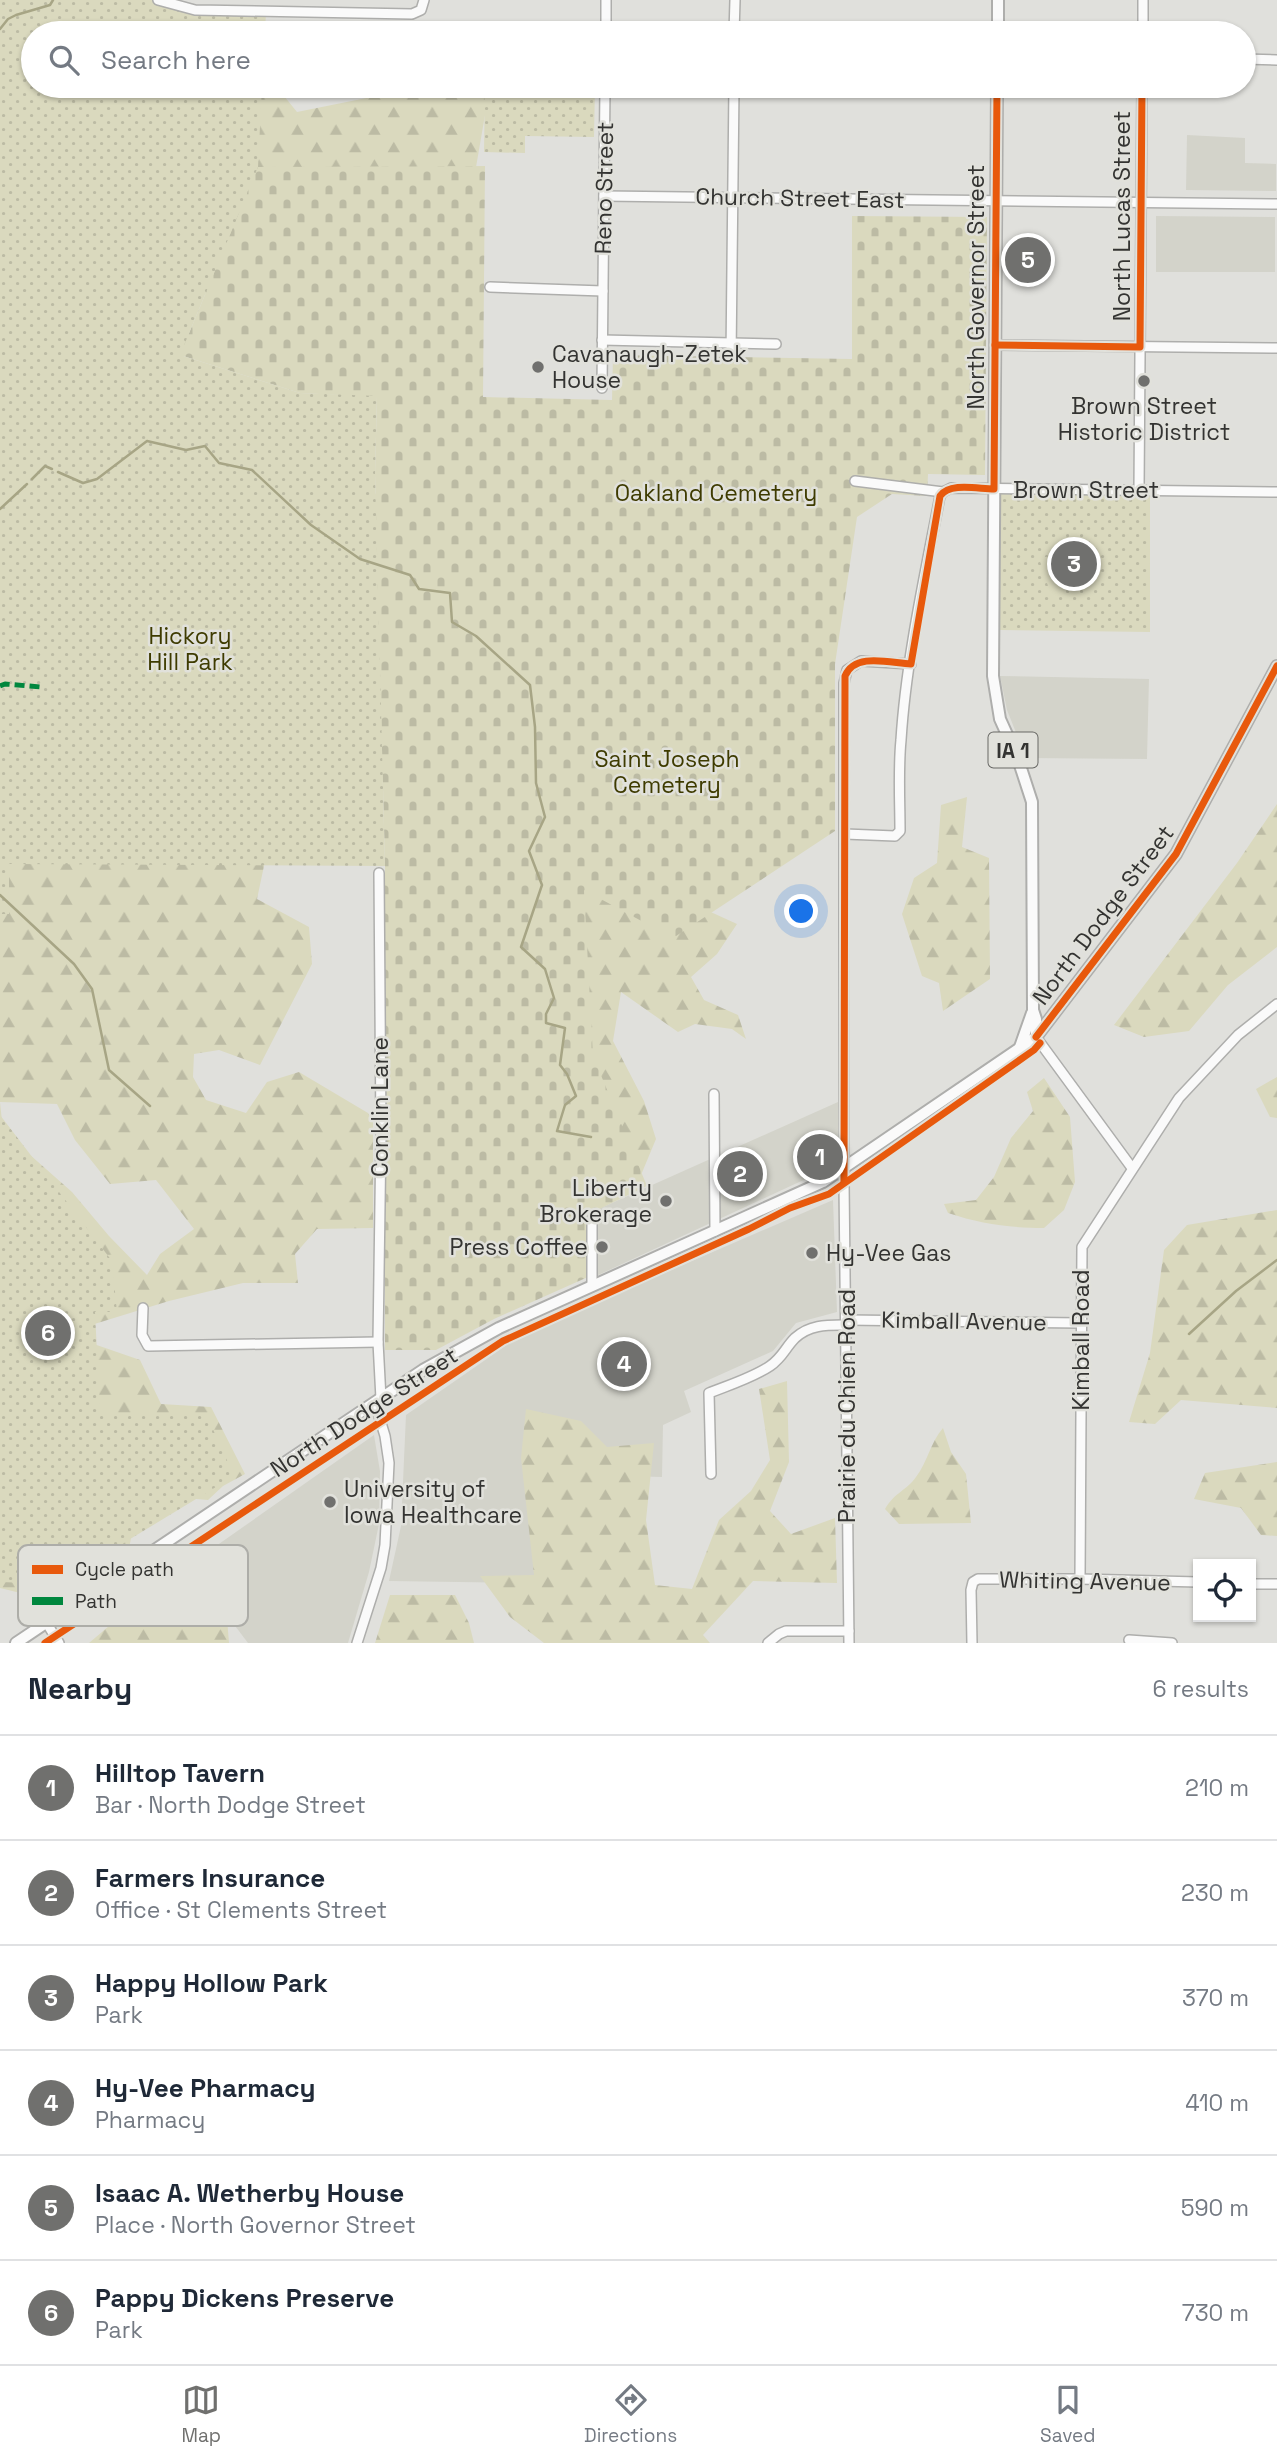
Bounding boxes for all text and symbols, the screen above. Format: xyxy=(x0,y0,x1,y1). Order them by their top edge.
search box xyxy=(21,21,1256,98)
icon: search xyxy=(45,41,83,79)
text: Search here xyxy=(101,43,251,77)
street label: North Lucas Street xyxy=(1107,111,1137,321)
street label: Reno Street xyxy=(588,121,620,255)
street label: North Governor Street xyxy=(961,164,991,410)
street label: Church Street East xyxy=(695,181,905,215)
pin: 5 xyxy=(1005,234,1051,286)
place label: Cavanaugh-Zetek House xyxy=(552,339,747,395)
marker: Cavanaugh-Zetek House xyxy=(530,359,546,375)
marker: Brown Street Historic District xyxy=(1136,373,1152,389)
place label: Brown Street Historic District xyxy=(1058,391,1230,447)
street label: Brown Street xyxy=(1013,475,1159,505)
park label: Oakland Cemetery xyxy=(615,478,817,508)
pin: 3 xyxy=(1051,538,1097,590)
park label: Hickory Hill Park xyxy=(147,621,233,677)
road number: IA 1 xyxy=(988,732,1038,768)
park label: Saint Joseph Cemetery xyxy=(594,744,740,800)
street label: North Dodge Street xyxy=(1026,819,1180,1011)
your location xyxy=(784,894,818,928)
street label: Conklin Lane xyxy=(365,1037,395,1177)
pin: 1 xyxy=(797,1131,843,1183)
pin: 2 xyxy=(717,1148,763,1200)
place label: Liberty Brokerage xyxy=(539,1173,652,1229)
marker: Liberty Brokerage xyxy=(658,1193,674,1209)
place label: Press Coffee xyxy=(449,1232,588,1262)
place label: Hy-Vee Gas xyxy=(826,1238,951,1268)
marker: Press Coffee xyxy=(594,1239,610,1255)
marker: Hy-Vee Gas xyxy=(804,1245,820,1261)
street label: Kimball Road xyxy=(1066,1269,1096,1411)
street label: Prairie du Chien Road xyxy=(832,1289,862,1523)
street label: Kimball Avenue xyxy=(881,1305,1047,1337)
pin: 6 xyxy=(25,1307,71,1359)
pin: 4 xyxy=(601,1338,647,1390)
street label: North Dodge Street xyxy=(265,1340,463,1484)
place label: University of Iowa Healthcare xyxy=(344,1474,522,1530)
marker: University of Iowa Healthcare xyxy=(322,1494,338,1510)
legend xyxy=(18,1545,248,1626)
text: Cycle path xyxy=(75,1557,174,1582)
map controls xyxy=(1193,1559,1256,1622)
button: locate xyxy=(1193,1559,1256,1622)
street label: Whiting Avenue xyxy=(999,1565,1171,1597)
text: Path xyxy=(75,1589,117,1614)
text: Nearby xyxy=(28,1669,132,1708)
text: 6 results xyxy=(1153,1674,1249,1704)
text: Hilltop Tavern xyxy=(95,1756,265,1790)
text: 1 xyxy=(46,1773,56,1803)
text: 210 m xyxy=(1185,1773,1249,1803)
text: Bar · North Dodge Street xyxy=(95,1790,366,1820)
text: Farmers Insurance xyxy=(95,1861,325,1895)
text: 2 xyxy=(44,1878,58,1908)
text: 230 m xyxy=(1181,1878,1249,1908)
text: Office · St Clements Street xyxy=(95,1895,387,1925)
text: Happy Hollow Park xyxy=(95,1966,328,2000)
text: 3 xyxy=(44,1983,58,2013)
text: 370 m xyxy=(1182,1983,1249,2013)
text: Park xyxy=(95,2000,143,2030)
text: Hy-Vee Pharmacy xyxy=(95,2071,316,2105)
text: 4 xyxy=(44,2088,58,2118)
text: 410 m xyxy=(1185,2088,1249,2118)
text: Pharmacy xyxy=(95,2105,205,2135)
text: Isaac A. Wetherby House xyxy=(95,2176,404,2210)
text: 5 xyxy=(44,2193,58,2223)
text: 590 m xyxy=(1181,2193,1249,2223)
text: Place · North Governor Street xyxy=(95,2210,416,2240)
text: Pappy Dickens Preserve xyxy=(95,2281,394,2315)
text: 6 xyxy=(44,2298,58,2328)
text: 730 m xyxy=(1182,2298,1249,2328)
text: Park xyxy=(95,2315,143,2345)
tab: Map xyxy=(181,2381,221,2448)
tab: Directions xyxy=(584,2381,677,2448)
tab: Saved xyxy=(1040,2381,1096,2448)

